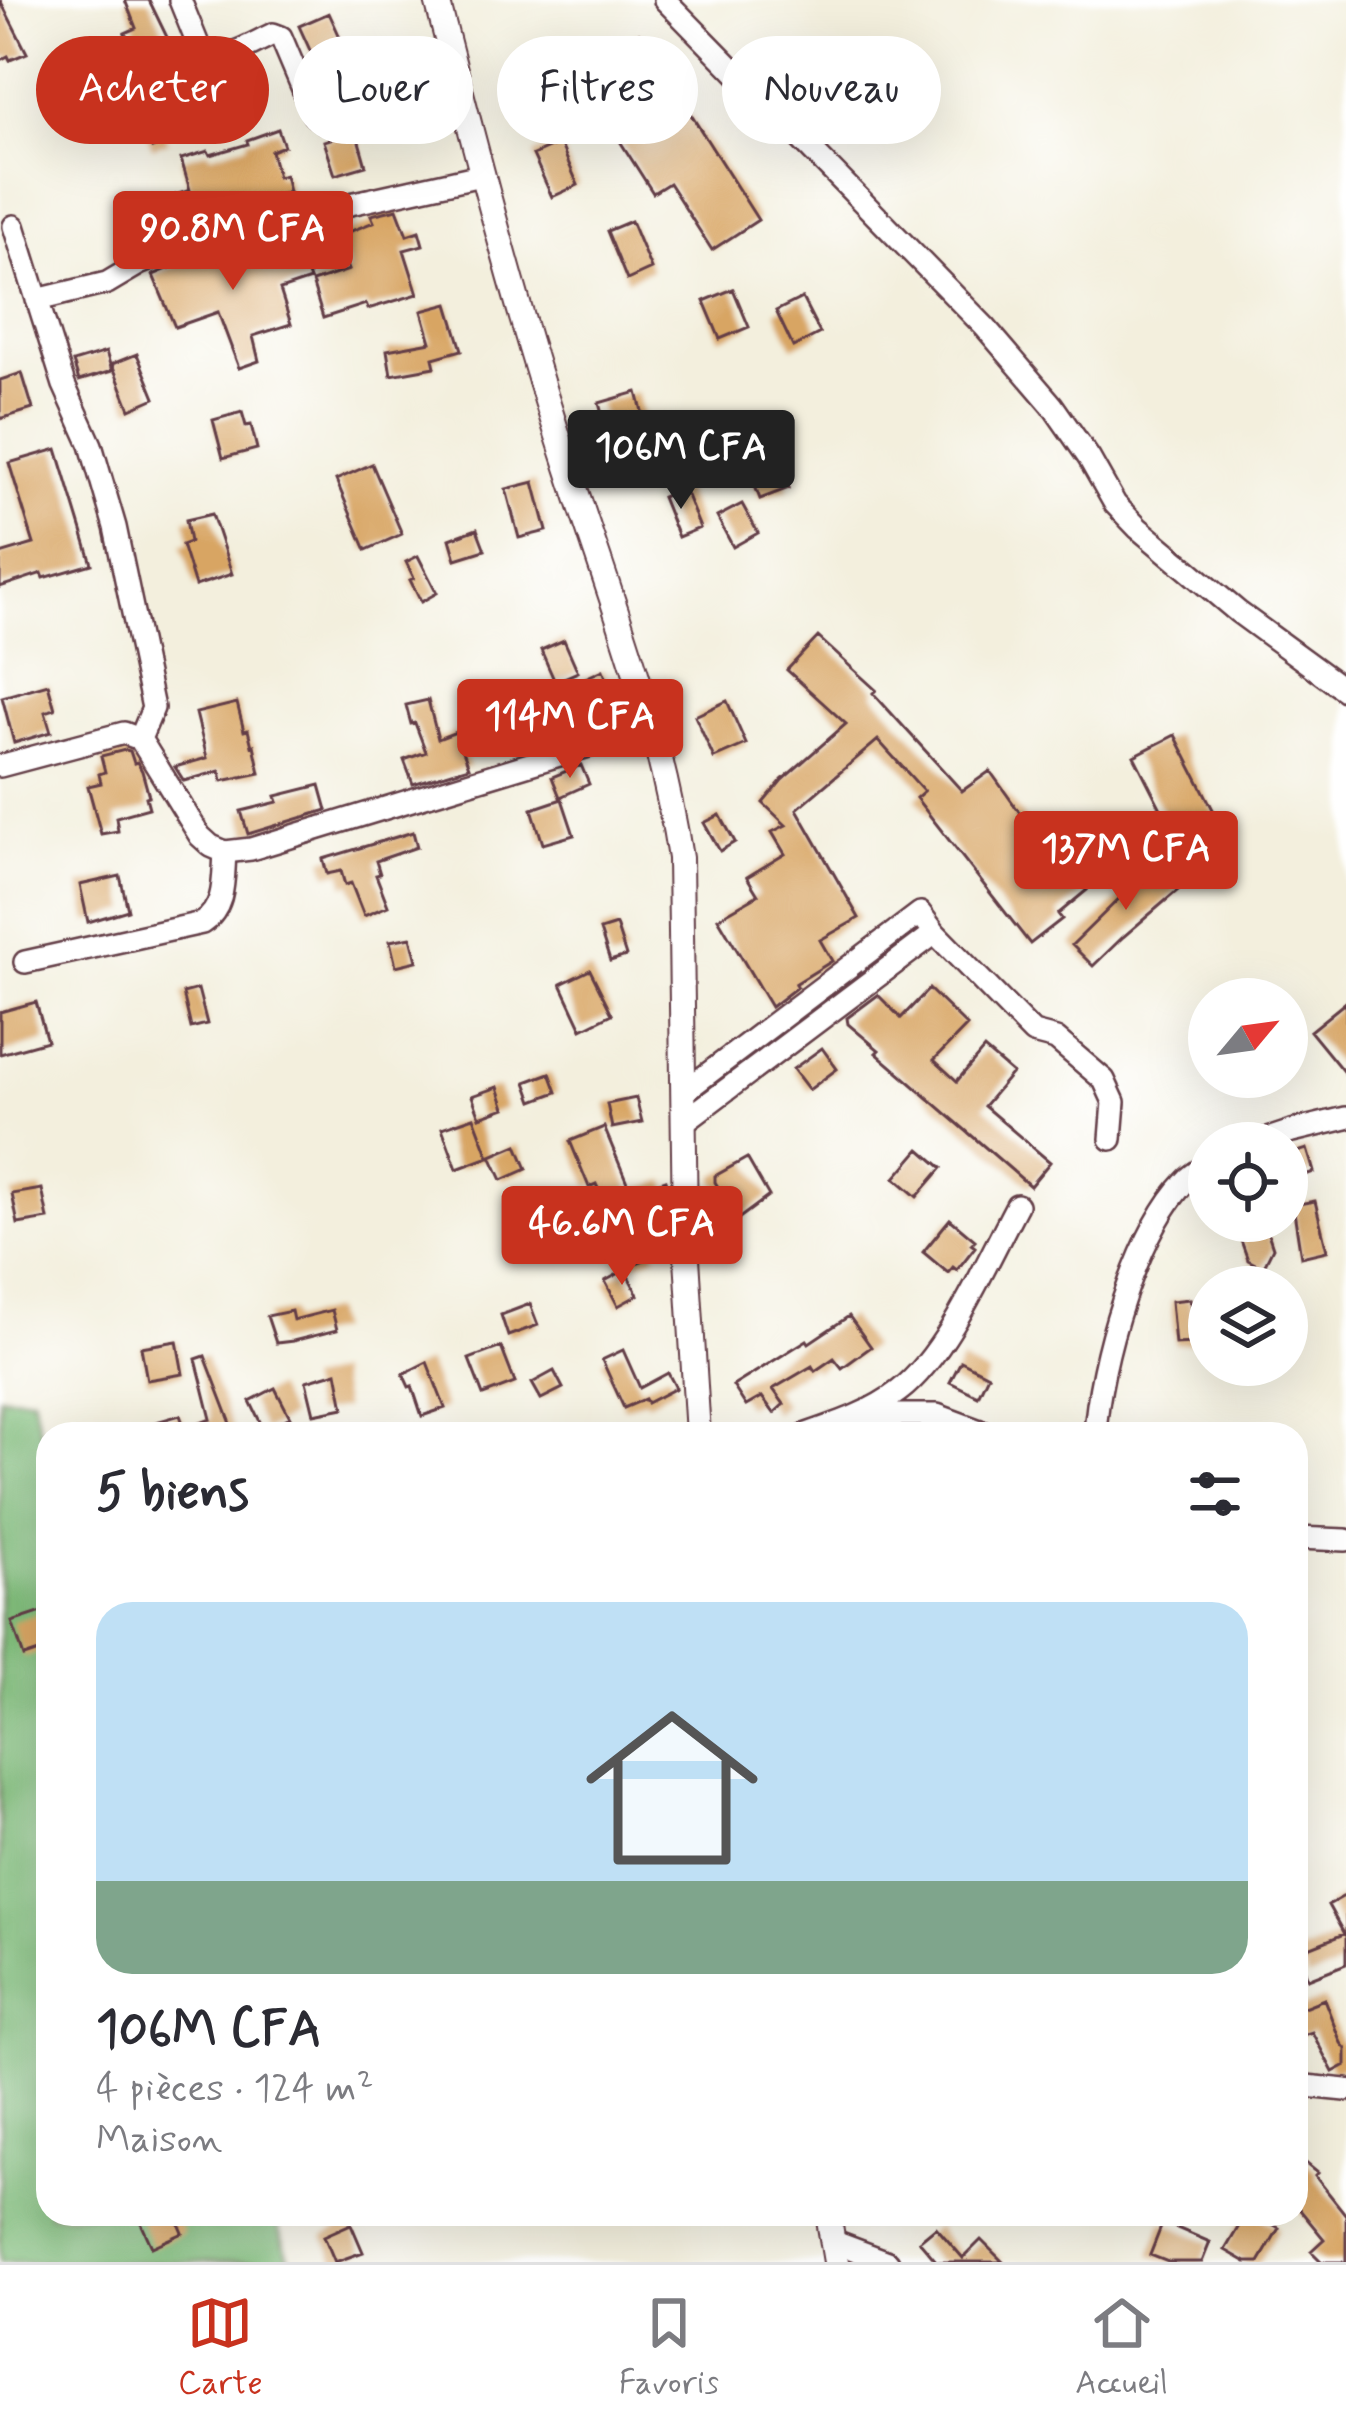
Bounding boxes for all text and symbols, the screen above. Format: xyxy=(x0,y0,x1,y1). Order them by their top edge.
chip: Acheter xyxy=(36,36,269,144)
chip: Louer xyxy=(293,36,473,144)
chip: Filtres xyxy=(497,36,698,144)
chip: Nouveau xyxy=(722,36,941,144)
pin: 90.8M CFA xyxy=(96,191,370,293)
text: 90.8M CFA xyxy=(140,204,326,255)
pin: 106M CFA xyxy=(557,410,805,512)
text: 106M CFA xyxy=(595,423,767,474)
pin: 114M CFA xyxy=(446,679,694,781)
text: 114M CFA xyxy=(484,692,656,743)
pin: 137M CFA xyxy=(1002,811,1250,913)
text: 137M CFA xyxy=(1041,824,1211,875)
north arrow xyxy=(1188,978,1308,1098)
map controls xyxy=(1188,978,1308,1386)
button: locate xyxy=(1188,1122,1308,1242)
pin: 46.6M CFA xyxy=(485,1186,759,1288)
text: 46.6M CFA xyxy=(529,1199,715,1250)
button: layers xyxy=(1188,1266,1308,1386)
text: 5 biens xyxy=(96,1461,249,1527)
icon: filters xyxy=(1182,1461,1248,1527)
icon: home xyxy=(564,1680,780,1896)
text: 106M CFA xyxy=(96,1998,322,2064)
text: 4 pièces · 124 m² xyxy=(96,2064,373,2115)
text: Maison xyxy=(96,2115,222,2166)
tab: Carte xyxy=(178,2290,263,2406)
tab: Favoris xyxy=(619,2290,719,2406)
tab: Accueil xyxy=(1075,2290,1168,2406)

